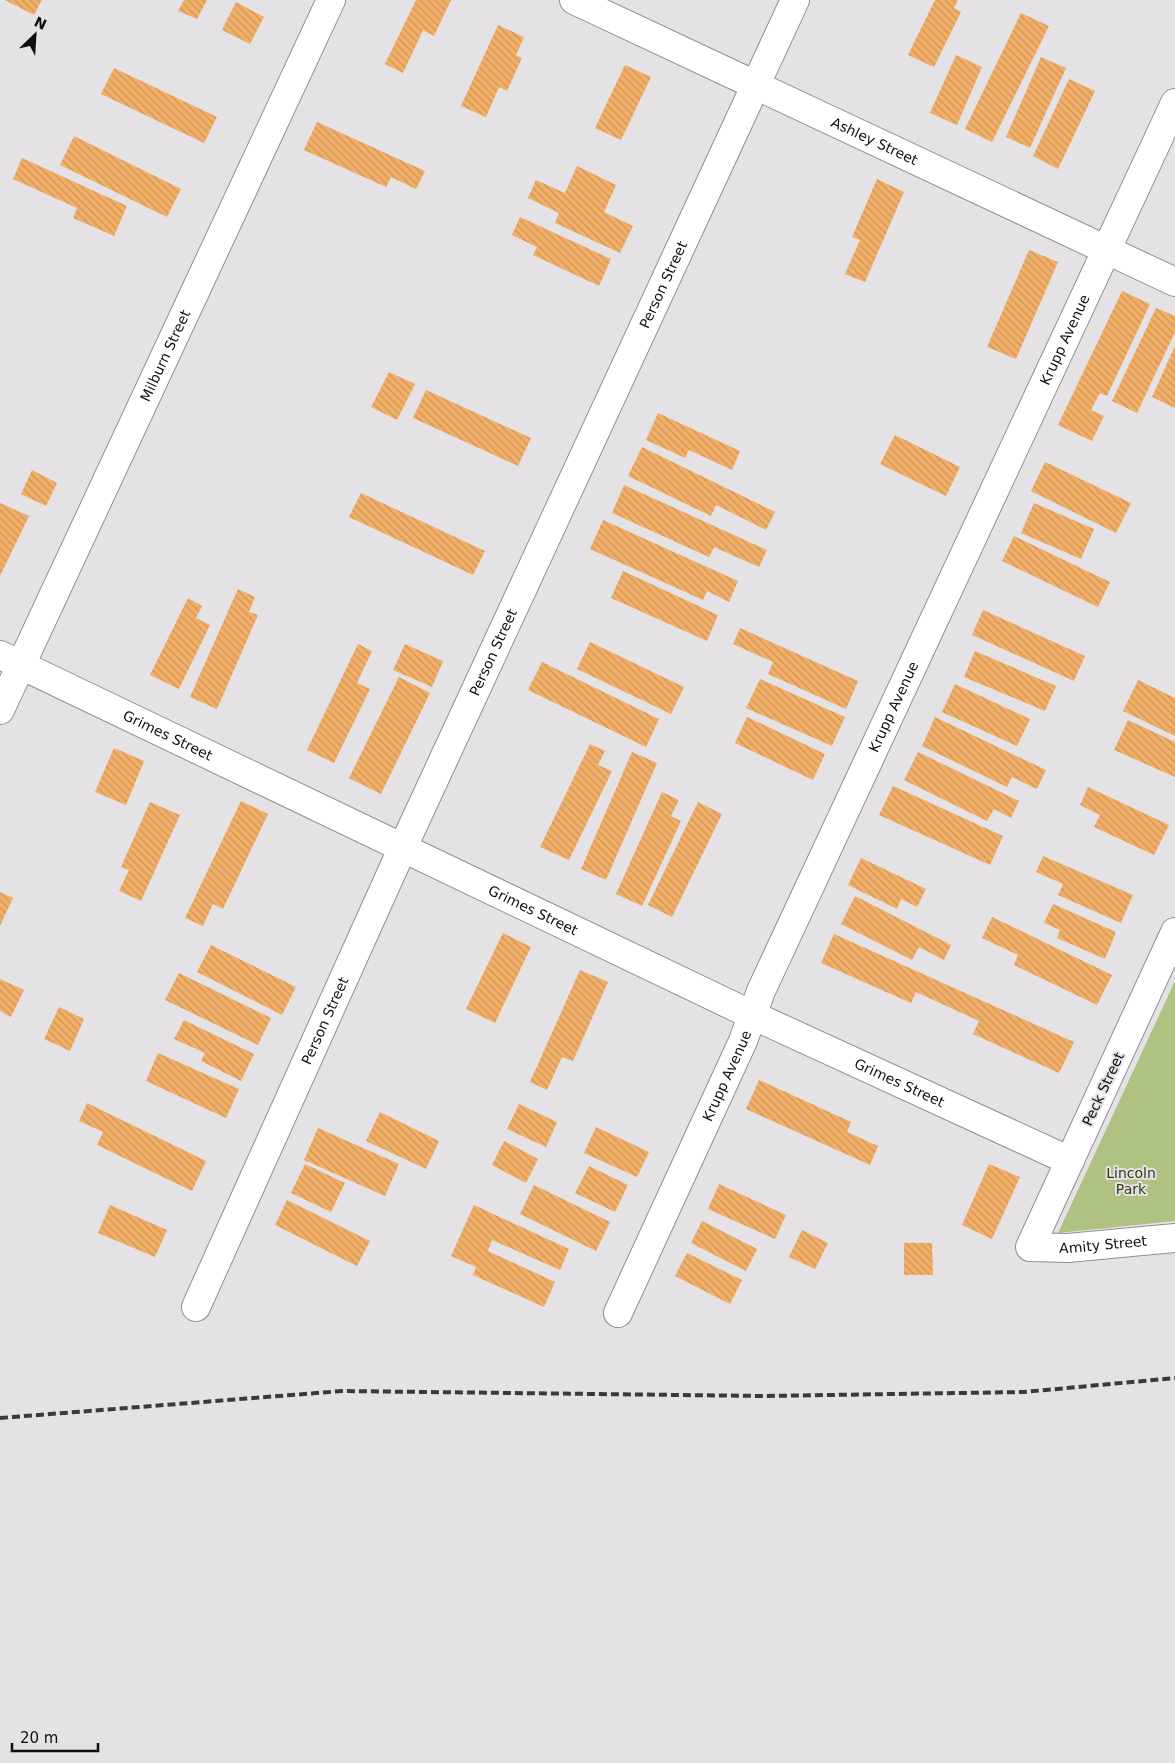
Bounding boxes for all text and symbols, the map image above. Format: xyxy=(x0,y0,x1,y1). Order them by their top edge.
north arrow xyxy=(10,10,60,60)
text: N xyxy=(32,13,49,33)
street label: Ashley Street xyxy=(829,114,921,168)
street label: Person Street xyxy=(636,238,690,331)
street label: Krupp Avenue xyxy=(1037,292,1093,388)
street label: Milburn Street xyxy=(137,307,194,404)
street label: Person Street xyxy=(466,606,520,698)
street label: Krupp Avenue xyxy=(865,659,921,755)
street label: Grimes Street xyxy=(121,707,215,764)
street label: Grimes Street xyxy=(486,882,581,939)
street label: Person Street xyxy=(298,974,352,1067)
street label: Krupp Avenue xyxy=(699,1028,754,1124)
street label: Peck Street xyxy=(1079,1049,1127,1128)
street label: Grimes Street xyxy=(852,1055,947,1110)
park label: Lincoln Park xyxy=(1106,1165,1156,1197)
street label: Amity Street xyxy=(1059,1233,1148,1256)
scale bar xyxy=(12,1720,99,1752)
text: 20 m xyxy=(20,1729,58,1747)

